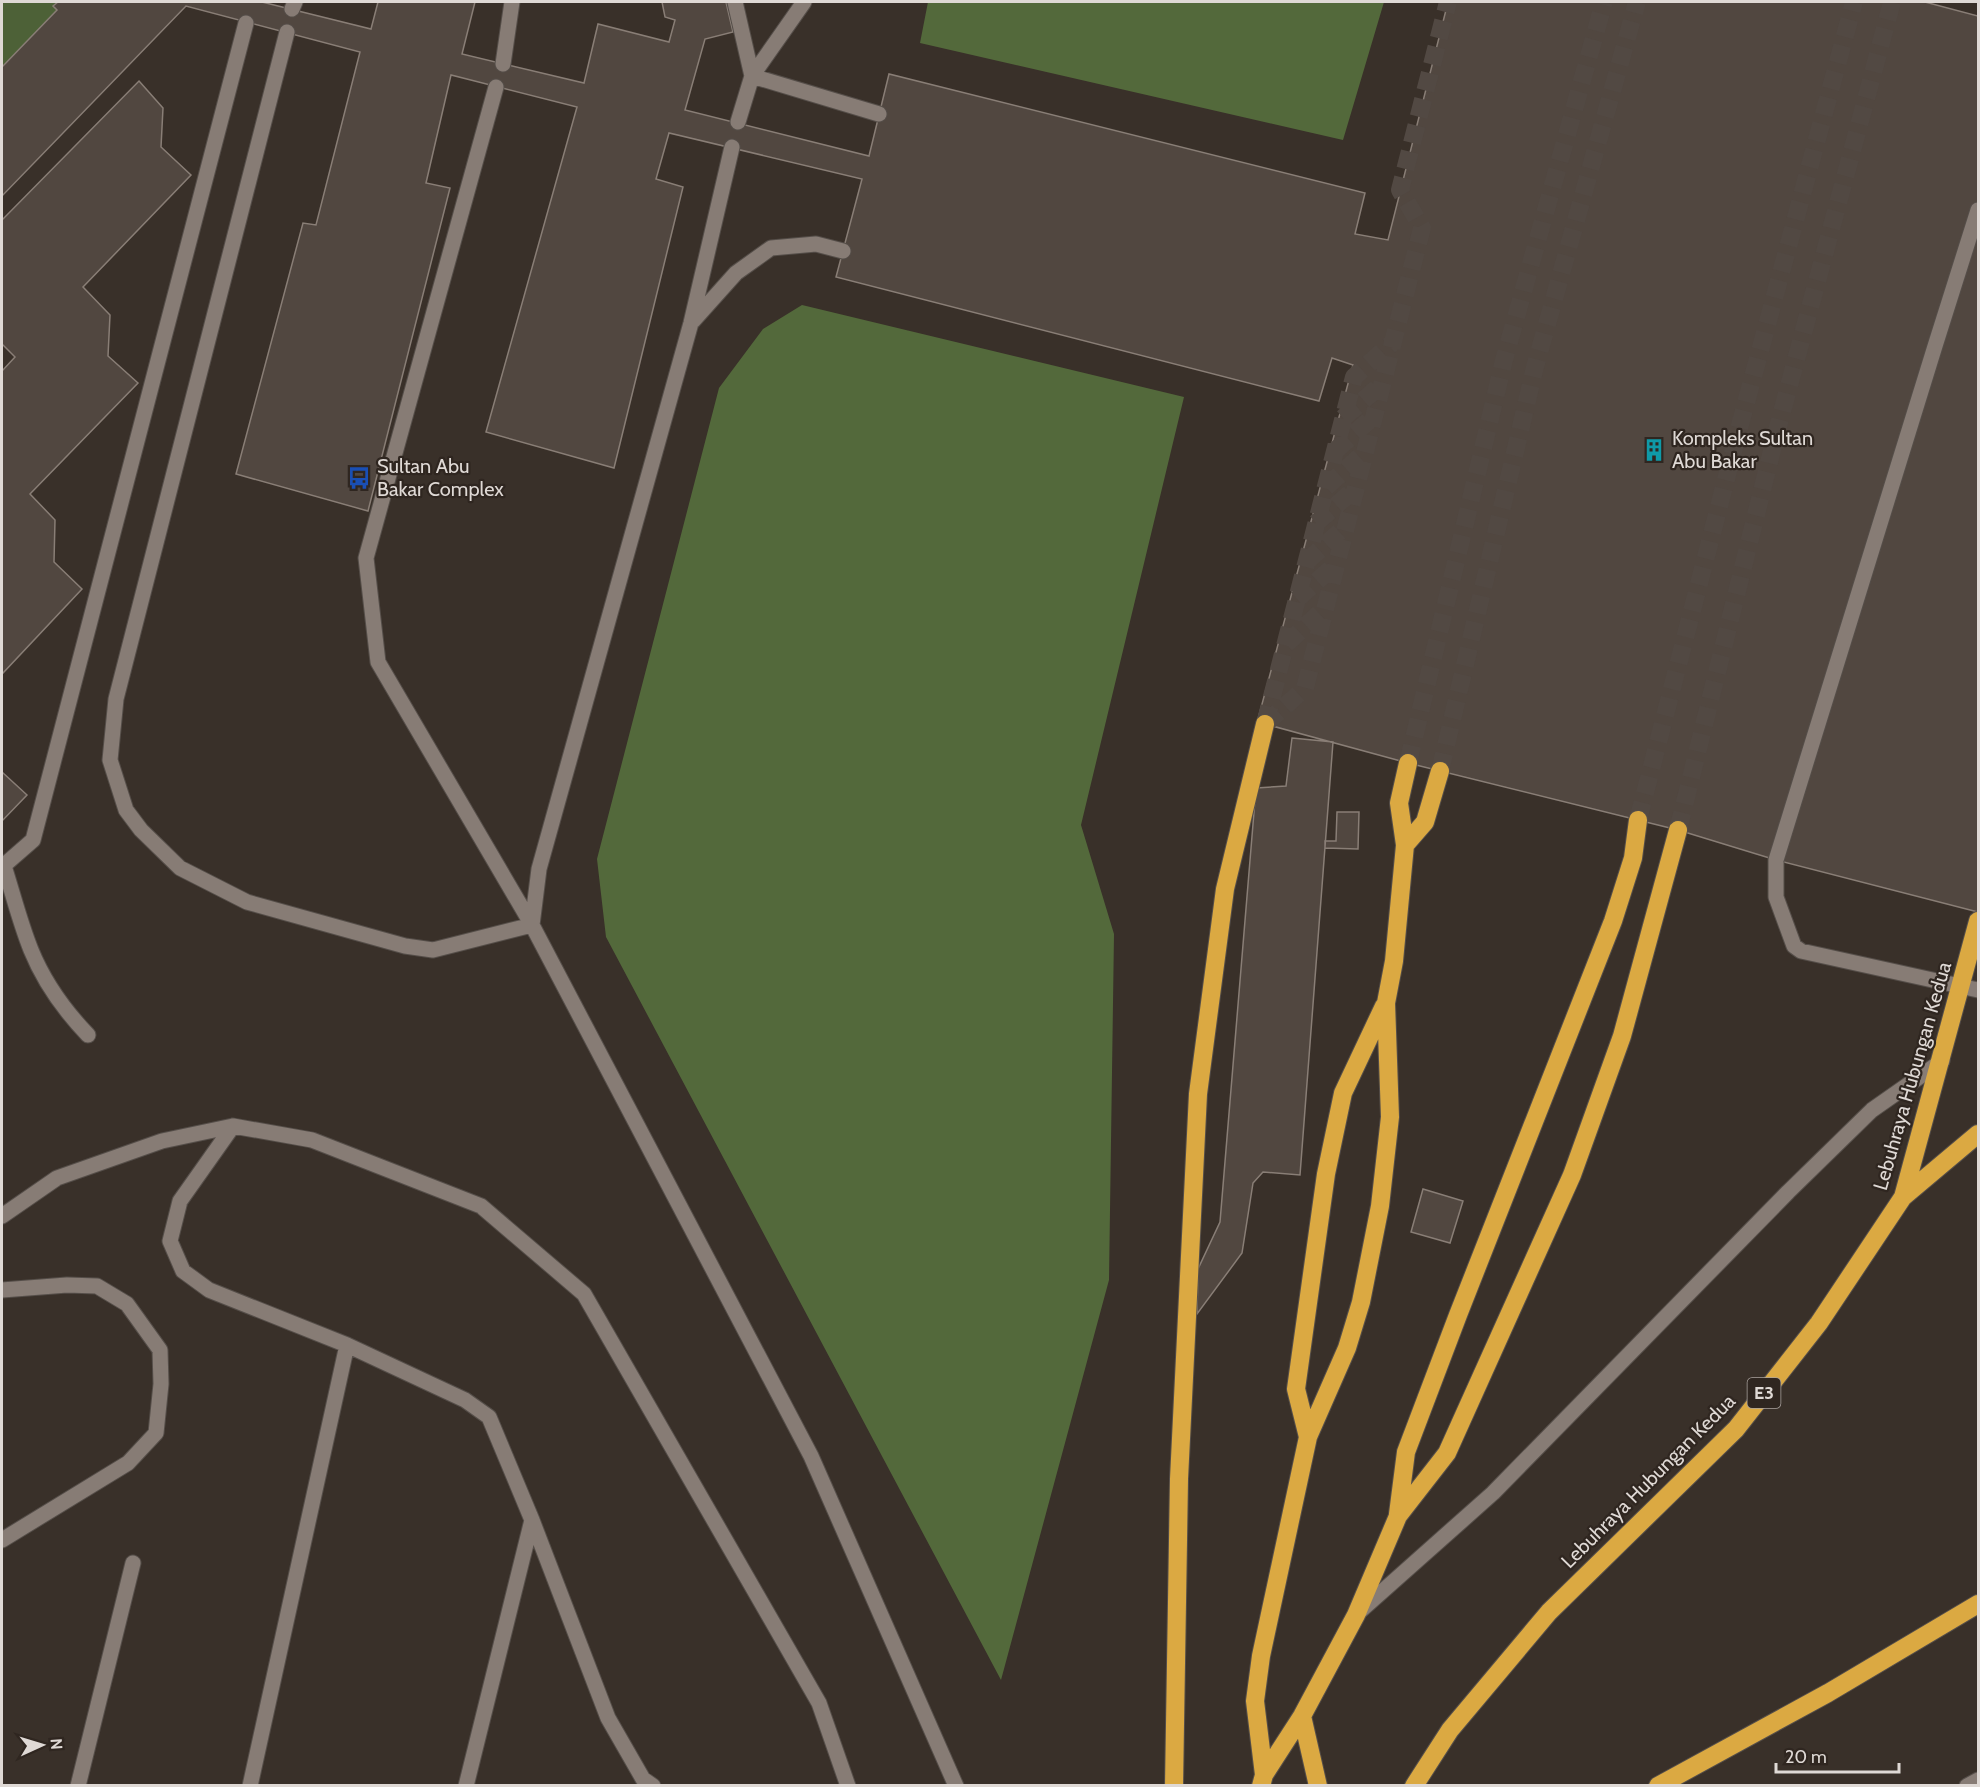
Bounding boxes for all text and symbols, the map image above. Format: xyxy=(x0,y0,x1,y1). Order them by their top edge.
place label: Kompleks Sultan Abu Bakar xyxy=(1672,426,1813,473)
building icon: Kompleks Sultan Abu Bakar xyxy=(1641,437,1667,463)
place label: Sultan Abu Bakar Complex xyxy=(377,454,504,501)
bus stop icon: Sultan Abu Bakar Complex xyxy=(346,465,372,491)
street label: Lebuhraya Hubungan Kedua xyxy=(1868,959,1956,1193)
road number: E3 xyxy=(1748,1378,1780,1408)
street label: Lebuhraya Hubungan Kedua xyxy=(1556,1389,1740,1573)
north arrow xyxy=(12,1715,72,1775)
scale bar xyxy=(1776,1736,1899,1774)
text: N xyxy=(47,1738,66,1750)
text: 20 m xyxy=(1785,1746,1827,1768)

